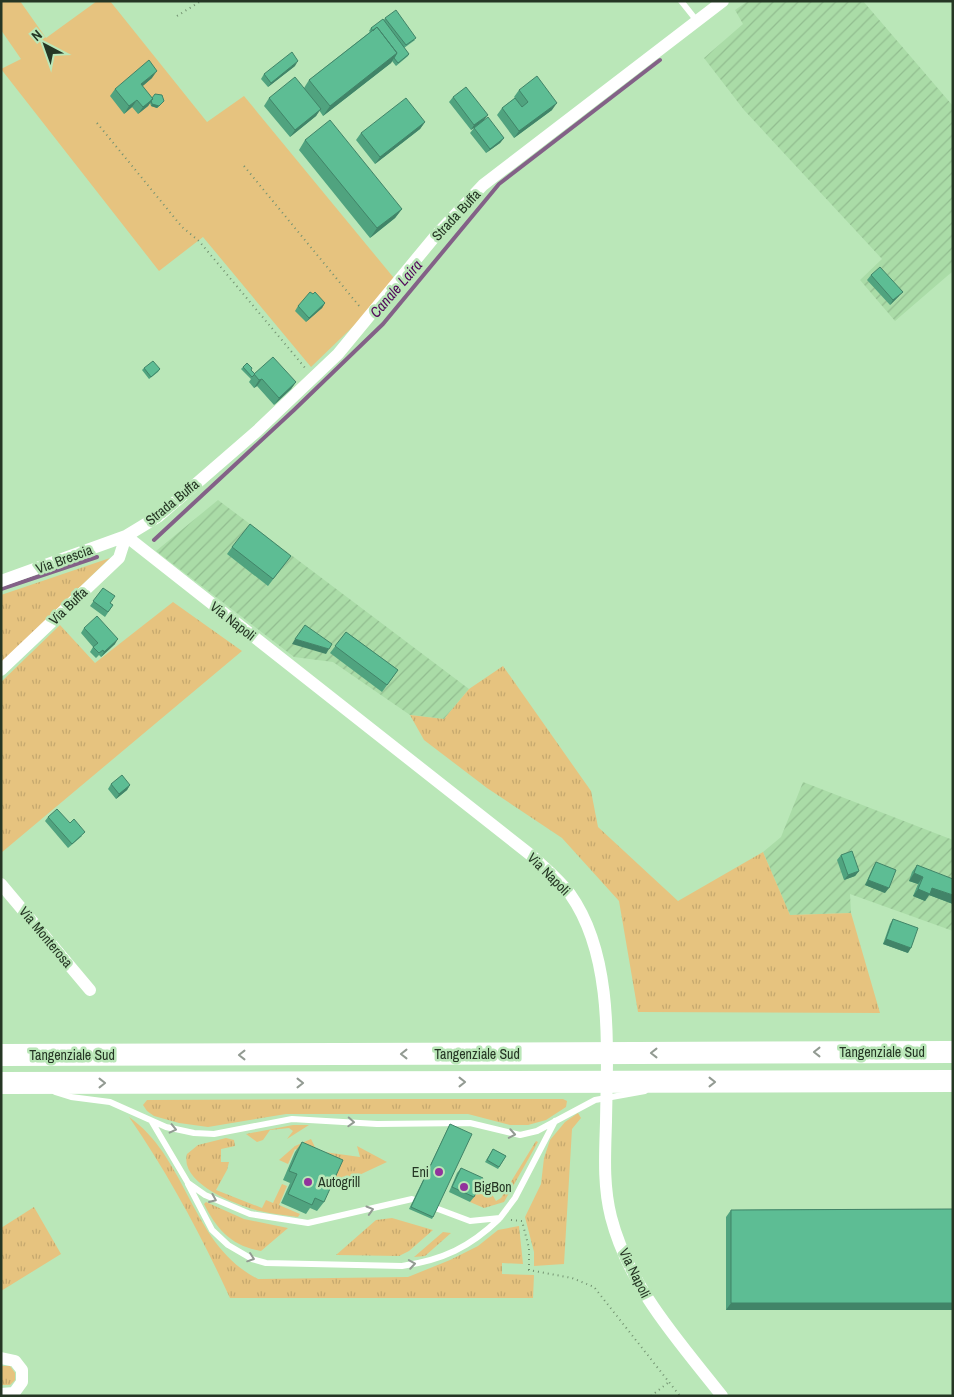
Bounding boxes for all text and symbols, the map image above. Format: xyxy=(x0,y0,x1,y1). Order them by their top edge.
north arrow xyxy=(20,20,70,70)
text: N xyxy=(27,26,46,45)
street label: Strada Buffa xyxy=(428,185,485,244)
water label: Canale Laira xyxy=(365,255,427,322)
street label: Strada Buffa xyxy=(142,475,203,529)
street label: Via Brescia xyxy=(33,540,95,578)
street label: Via Buffa xyxy=(45,583,92,629)
street label: Via Napoli xyxy=(206,597,260,645)
street label: Via Napoli xyxy=(524,849,574,899)
street label: Via Monterosa xyxy=(15,903,77,972)
street label: Tangenziale Sud xyxy=(839,1043,925,1061)
street label: Tangenziale Sud xyxy=(434,1045,520,1063)
street label: Tangenziale Sud xyxy=(29,1046,115,1064)
one-way arrow xyxy=(812,1047,820,1057)
one-way arrow xyxy=(650,1048,658,1058)
one-way arrow xyxy=(400,1049,408,1059)
one-way arrow xyxy=(237,1050,245,1060)
one-way arrow xyxy=(459,1077,467,1087)
one-way arrow xyxy=(709,1077,717,1087)
one-way arrow xyxy=(99,1078,107,1088)
one-way arrow xyxy=(296,1078,304,1088)
one-way arrow xyxy=(347,1117,355,1128)
one-way arrow xyxy=(169,1123,178,1134)
one-way arrow xyxy=(507,1128,516,1138)
place label: Eni xyxy=(412,1163,429,1181)
marker: Eni xyxy=(433,1166,445,1178)
place label: Autogrill xyxy=(317,1173,360,1191)
marker: Autogrill xyxy=(302,1176,314,1188)
place label: BigBon xyxy=(474,1178,512,1196)
marker: BigBon xyxy=(458,1181,470,1193)
one-way arrow xyxy=(208,1192,217,1203)
one-way arrow xyxy=(366,1205,374,1215)
street label: Via Napoli xyxy=(615,1245,655,1301)
one-way arrow xyxy=(246,1252,255,1262)
one-way arrow xyxy=(408,1260,417,1270)

